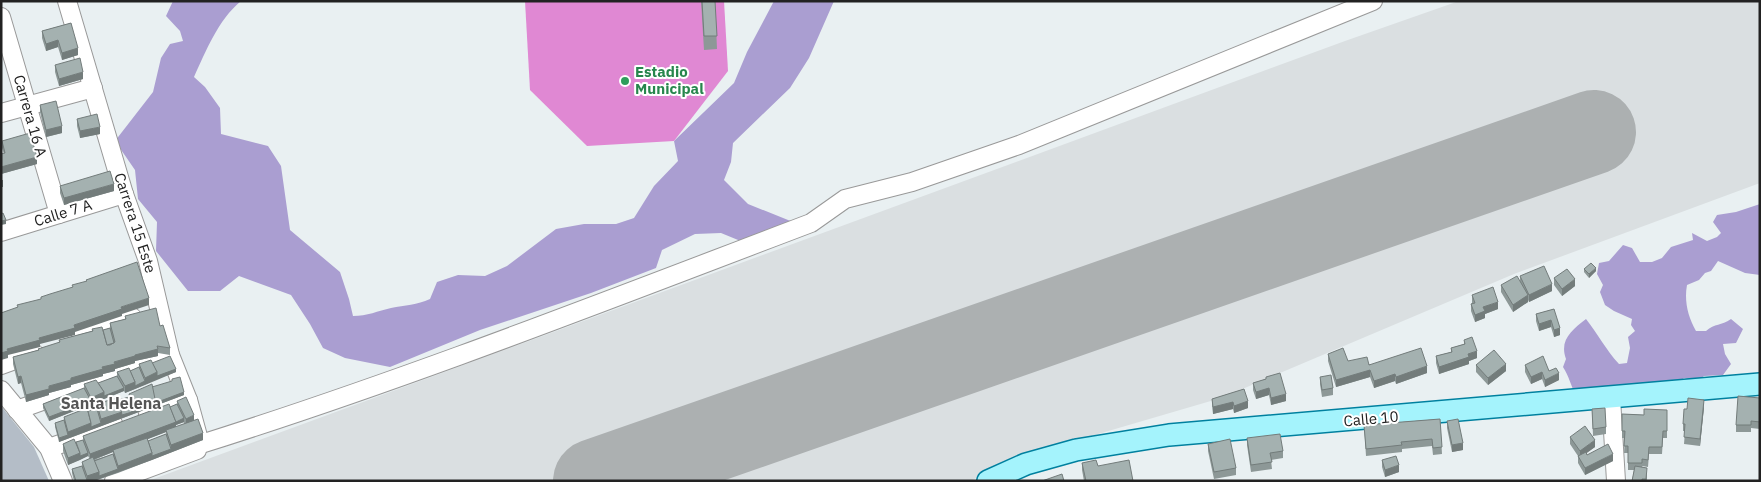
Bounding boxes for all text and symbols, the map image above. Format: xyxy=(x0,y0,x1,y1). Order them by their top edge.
place label: Estadio Municipal xyxy=(635,62,704,98)
street label: Carrera 16 A xyxy=(10,73,51,160)
marker: Estadio Municipal xyxy=(619,75,631,87)
street label: Carrera 15 Este xyxy=(110,170,161,275)
street label: Calle 7 A xyxy=(32,195,94,230)
district label: Santa Helena xyxy=(61,393,161,413)
street label: Calle 10 xyxy=(1343,407,1399,430)

